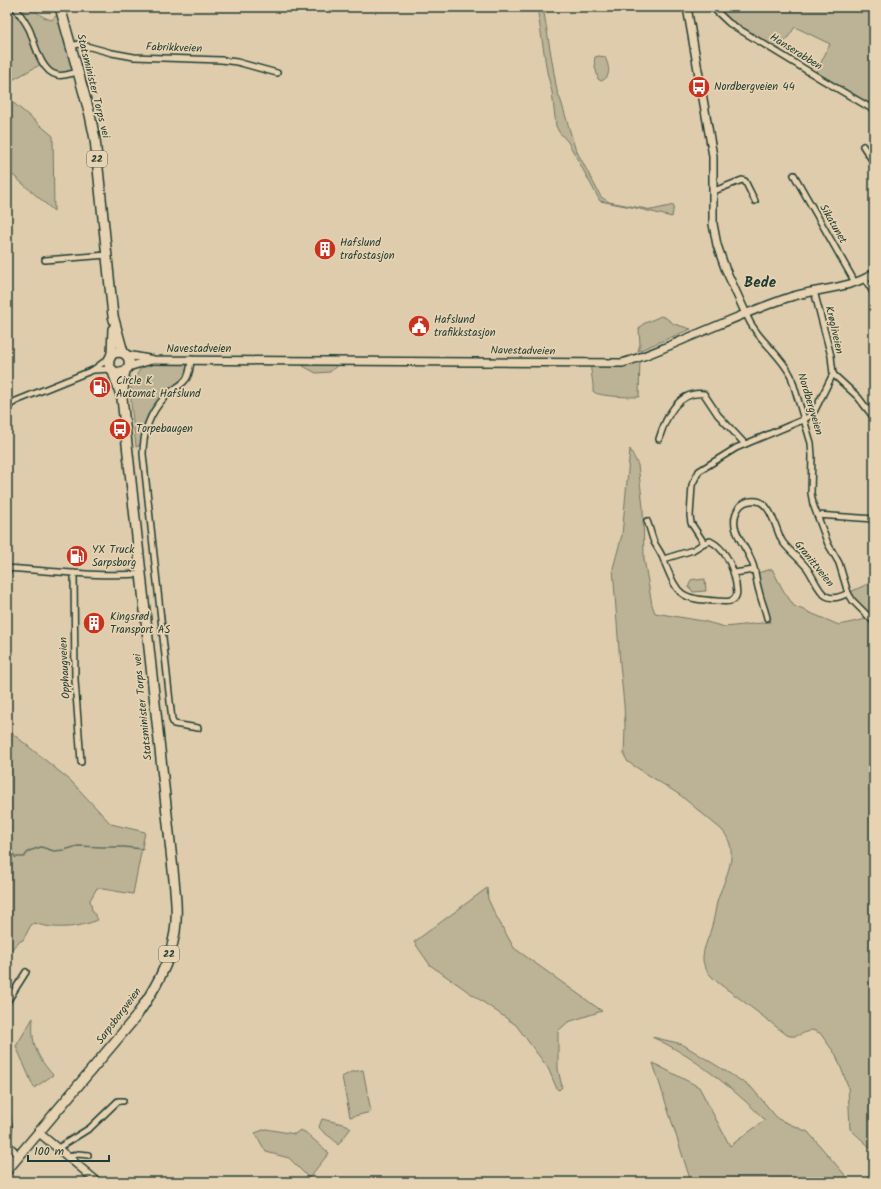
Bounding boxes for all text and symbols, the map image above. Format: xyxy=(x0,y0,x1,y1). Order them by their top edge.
street label: Hanserabben xyxy=(766,29,826,75)
street label: Statsminister Torps vei xyxy=(71,32,115,140)
street label: Fabrikkveien xyxy=(146,38,203,58)
bus stop icon: Nordbergveien 44 xyxy=(686,74,712,100)
place label: Nordbergveien 44 xyxy=(714,78,795,96)
road number: 22 xyxy=(87,151,107,167)
street label: Sikatunet xyxy=(814,201,852,248)
place label: Hafslund trafostasjon xyxy=(340,234,395,265)
building icon: Hafslund trafostasjon xyxy=(312,236,338,262)
district label: Bede xyxy=(744,271,777,295)
street label: Krøgliveien xyxy=(820,304,848,356)
place label: Hafslund trafikkstasjon xyxy=(434,311,496,342)
public building icon: Hafslund trafikkstasjon xyxy=(406,313,432,339)
street label: Navestadveien xyxy=(167,340,232,358)
street label: Navestadveien xyxy=(490,341,556,361)
street label: Nordbergveien xyxy=(792,371,828,437)
place label: Circle K Automat Hafslund xyxy=(116,372,201,403)
fuel station icon: Circle K Automat Hafslund xyxy=(87,374,113,400)
bus stop icon: Torpebaugen xyxy=(107,416,133,442)
place label: Torpebaugen xyxy=(136,420,193,438)
street label: Granittveien xyxy=(790,537,839,591)
place label: YX Truck Sarpsborg xyxy=(92,541,136,572)
fuel station icon: YX Truck Sarpsborg xyxy=(64,543,90,569)
place label: Kingsrød Transport AS xyxy=(110,608,170,639)
building icon: Kingsrød Transport AS xyxy=(81,610,107,636)
street label: Opphaugveien xyxy=(54,637,76,699)
street label: Statsminister Torps vei xyxy=(128,652,158,761)
road number: 22 xyxy=(159,946,179,962)
street label: Sarpsborgveien xyxy=(92,984,146,1048)
scale bar xyxy=(28,1137,109,1163)
text: 100 m xyxy=(34,1142,65,1161)

